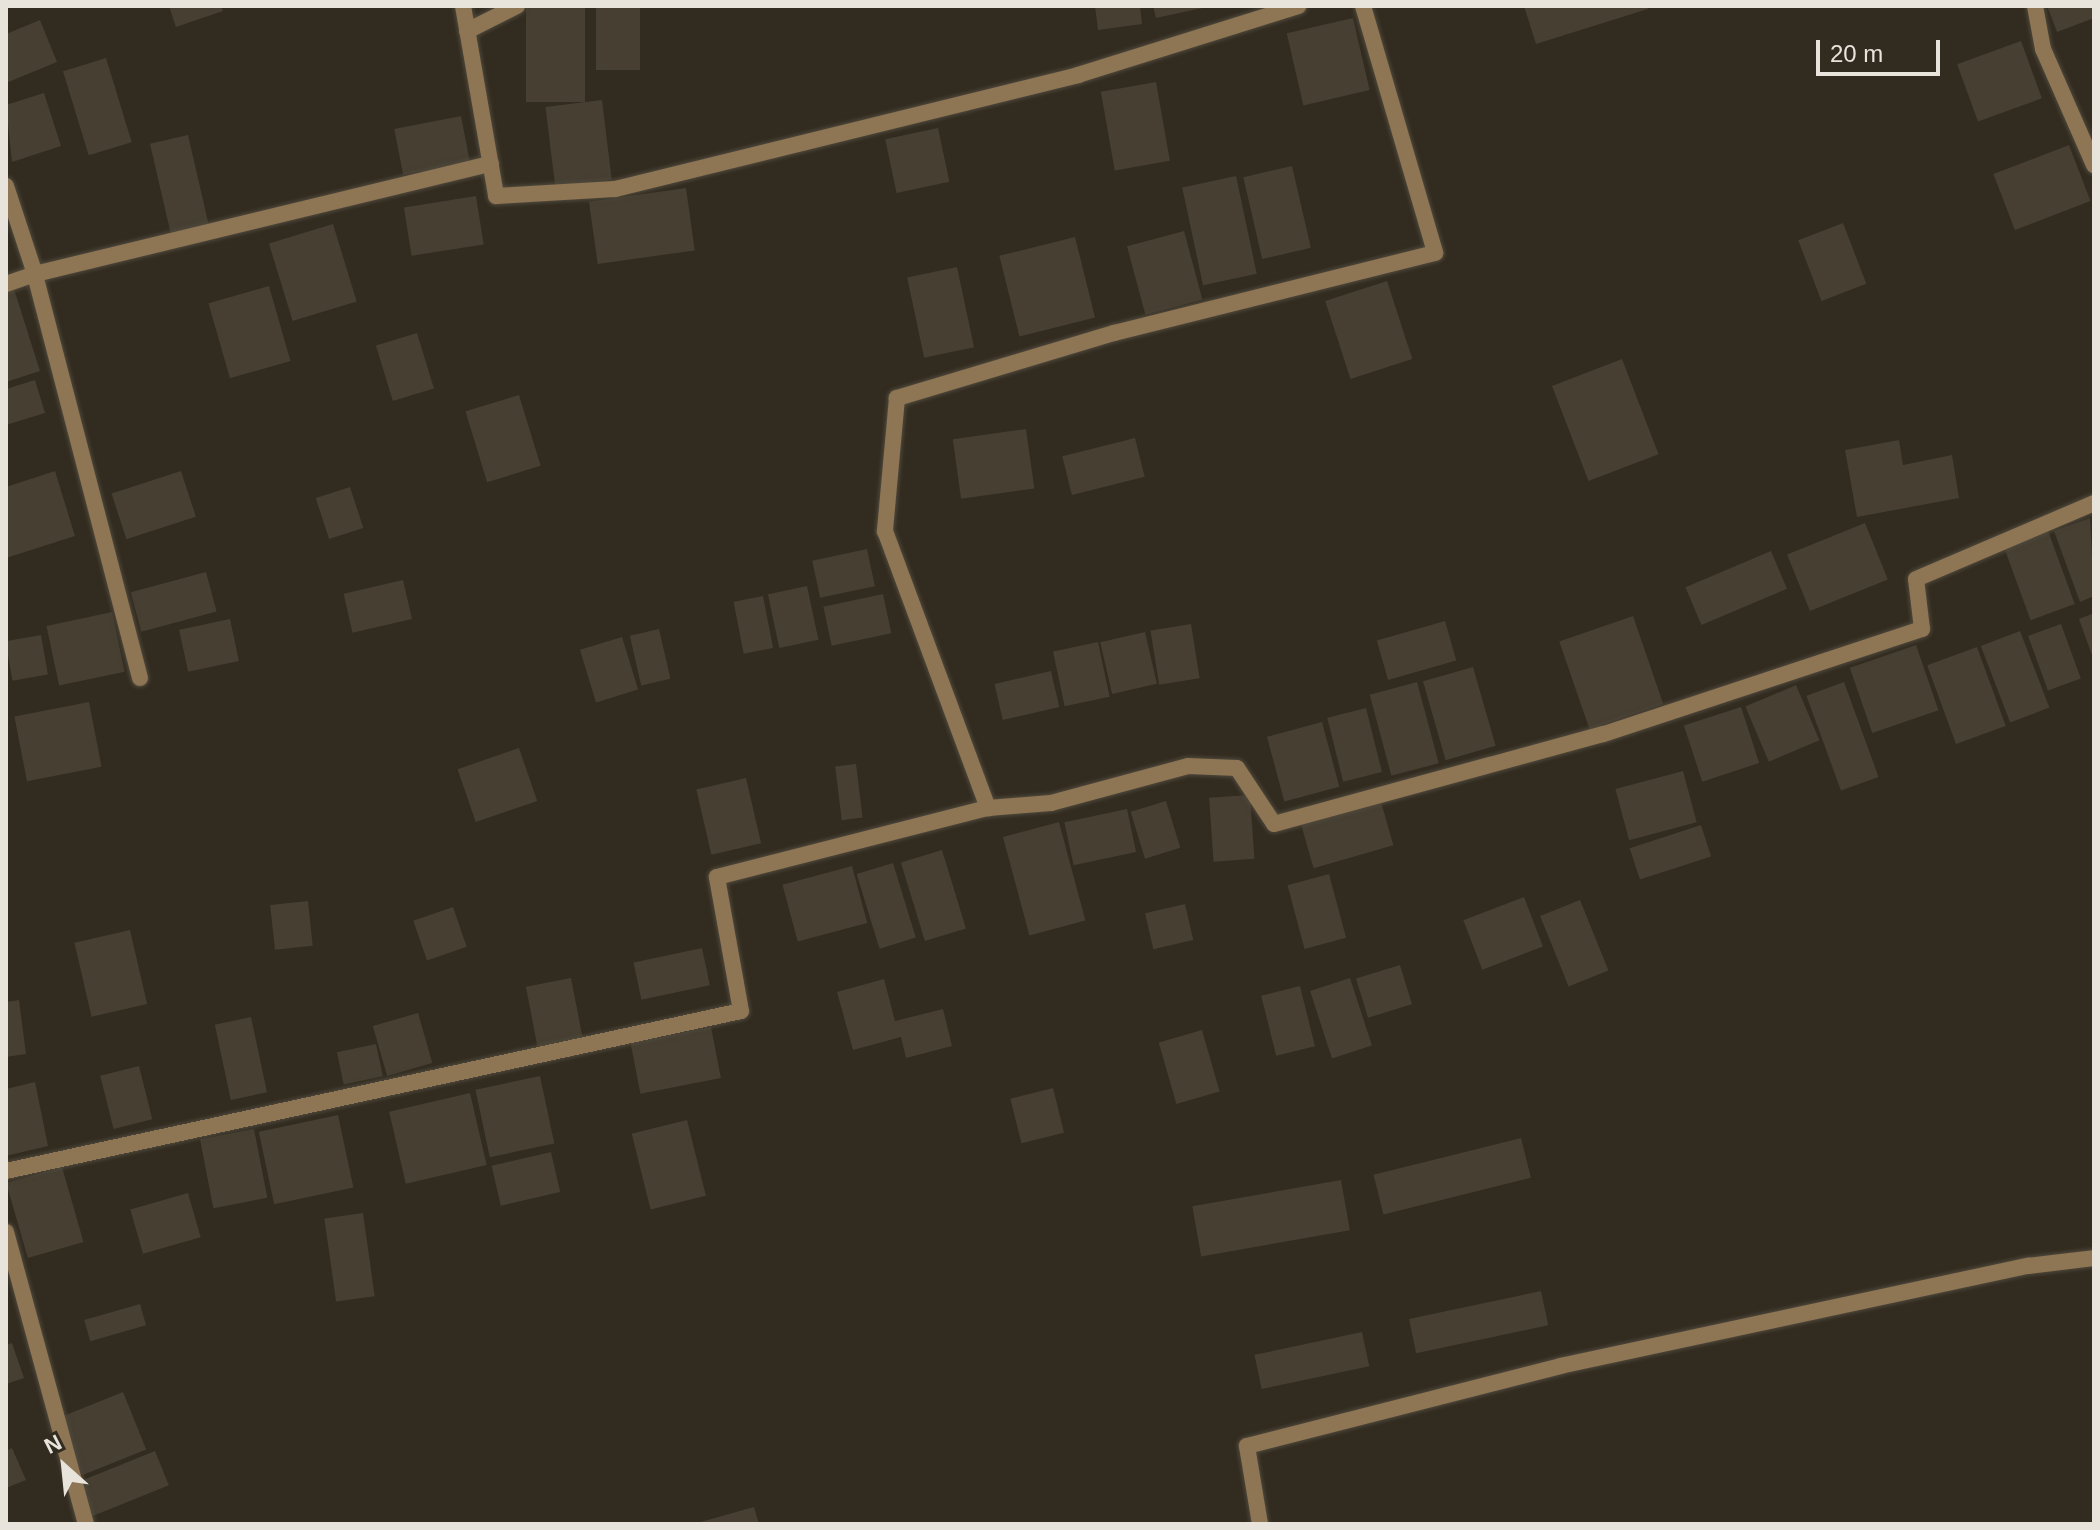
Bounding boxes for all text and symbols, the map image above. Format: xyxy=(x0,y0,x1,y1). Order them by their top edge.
scale bar xyxy=(1820,24,1944,74)
text: 20 m xyxy=(1830,40,1883,67)
north arrow xyxy=(24,1426,104,1506)
text: N xyxy=(40,1429,66,1459)

